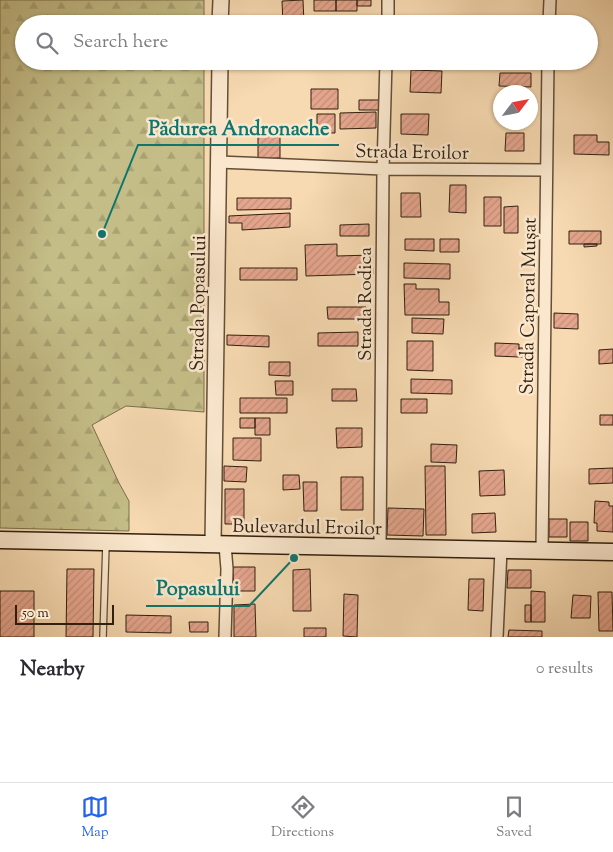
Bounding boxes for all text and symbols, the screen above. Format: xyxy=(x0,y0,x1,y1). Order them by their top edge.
search box xyxy=(15,15,598,70)
icon: search xyxy=(33,29,61,57)
text: Search here xyxy=(73,29,168,56)
north arrow xyxy=(493,85,538,130)
callout: Pădurea Andronache xyxy=(138,110,339,145)
text: Pădurea Andronache xyxy=(149,116,329,145)
street label: Strada Eroilor xyxy=(355,139,469,168)
street label: Strada Caporal Mușat xyxy=(514,217,545,395)
street label: Strada Popasului xyxy=(185,235,214,371)
street label: Strada Rodica xyxy=(353,247,380,361)
street label: Bulevardul Eroilor xyxy=(232,514,382,543)
callout: Popasului xyxy=(146,571,249,606)
text: Popasului xyxy=(156,576,240,605)
scale bar xyxy=(15,602,114,625)
text: 50 m xyxy=(22,604,49,624)
text: Nearby xyxy=(20,655,85,685)
text: 0 results xyxy=(536,658,593,681)
tab: Map xyxy=(81,793,109,843)
tab: Directions xyxy=(271,793,334,843)
tab: Saved xyxy=(496,793,532,843)

